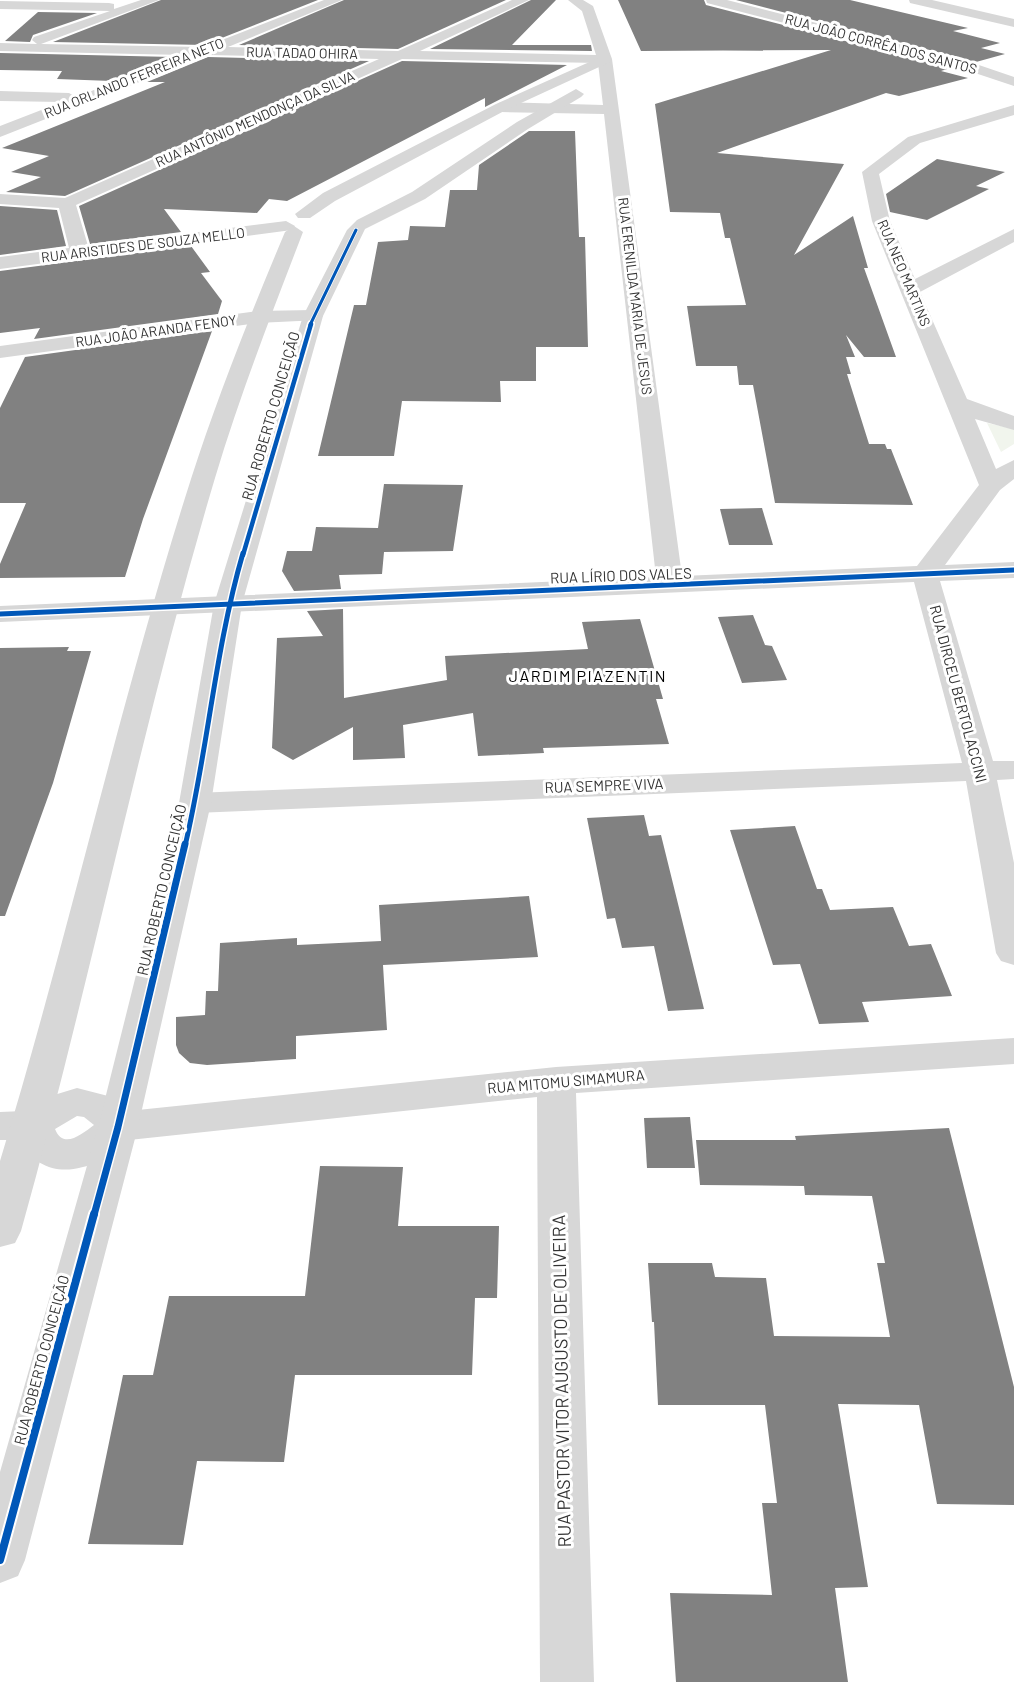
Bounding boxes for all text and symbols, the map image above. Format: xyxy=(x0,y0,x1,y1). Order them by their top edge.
street label: RUA JOÃO CORRÊA DOS SANTOS xyxy=(783,10,979,77)
street label: RUA ORLANDO FERREIRA NETO xyxy=(41,34,226,121)
street label: RUA TADAO OHIRA xyxy=(246,43,359,62)
street label: RUA ANTÔNIO MENDONÇA DA SILVA xyxy=(153,67,357,170)
street label: RUA ERENILDA MARIA DE JESUS xyxy=(615,196,656,396)
street label: RUA NEO MARTINS xyxy=(874,217,935,329)
street label: RUA ARISTIDES DE SOUZA MELLO xyxy=(40,224,246,265)
street label: RUA JOÃO ARANDA FENOY xyxy=(74,311,238,350)
street label: RUA ROBERTO CONCEIÇÃO xyxy=(237,329,303,502)
street label: RUA LÍRIO DOS VALES xyxy=(550,564,692,586)
street label: RUA DIRCEU BERTOLACCINI xyxy=(927,603,991,785)
district label: JARDIM PIAZENTIN xyxy=(509,666,667,685)
street label: RUA SEMPRE VIVA xyxy=(544,774,664,796)
street label: RUA ROBERTO CONCEIÇÃO xyxy=(133,802,189,977)
street label: RUA MITOMU SIMAMURA xyxy=(486,1065,645,1097)
street label: RUA PASTOR VITOR AUGUSTO DE OLIVEIRA xyxy=(547,1214,575,1548)
street label: RUA ROBERTO CONCEIÇÃO xyxy=(10,1273,72,1447)

